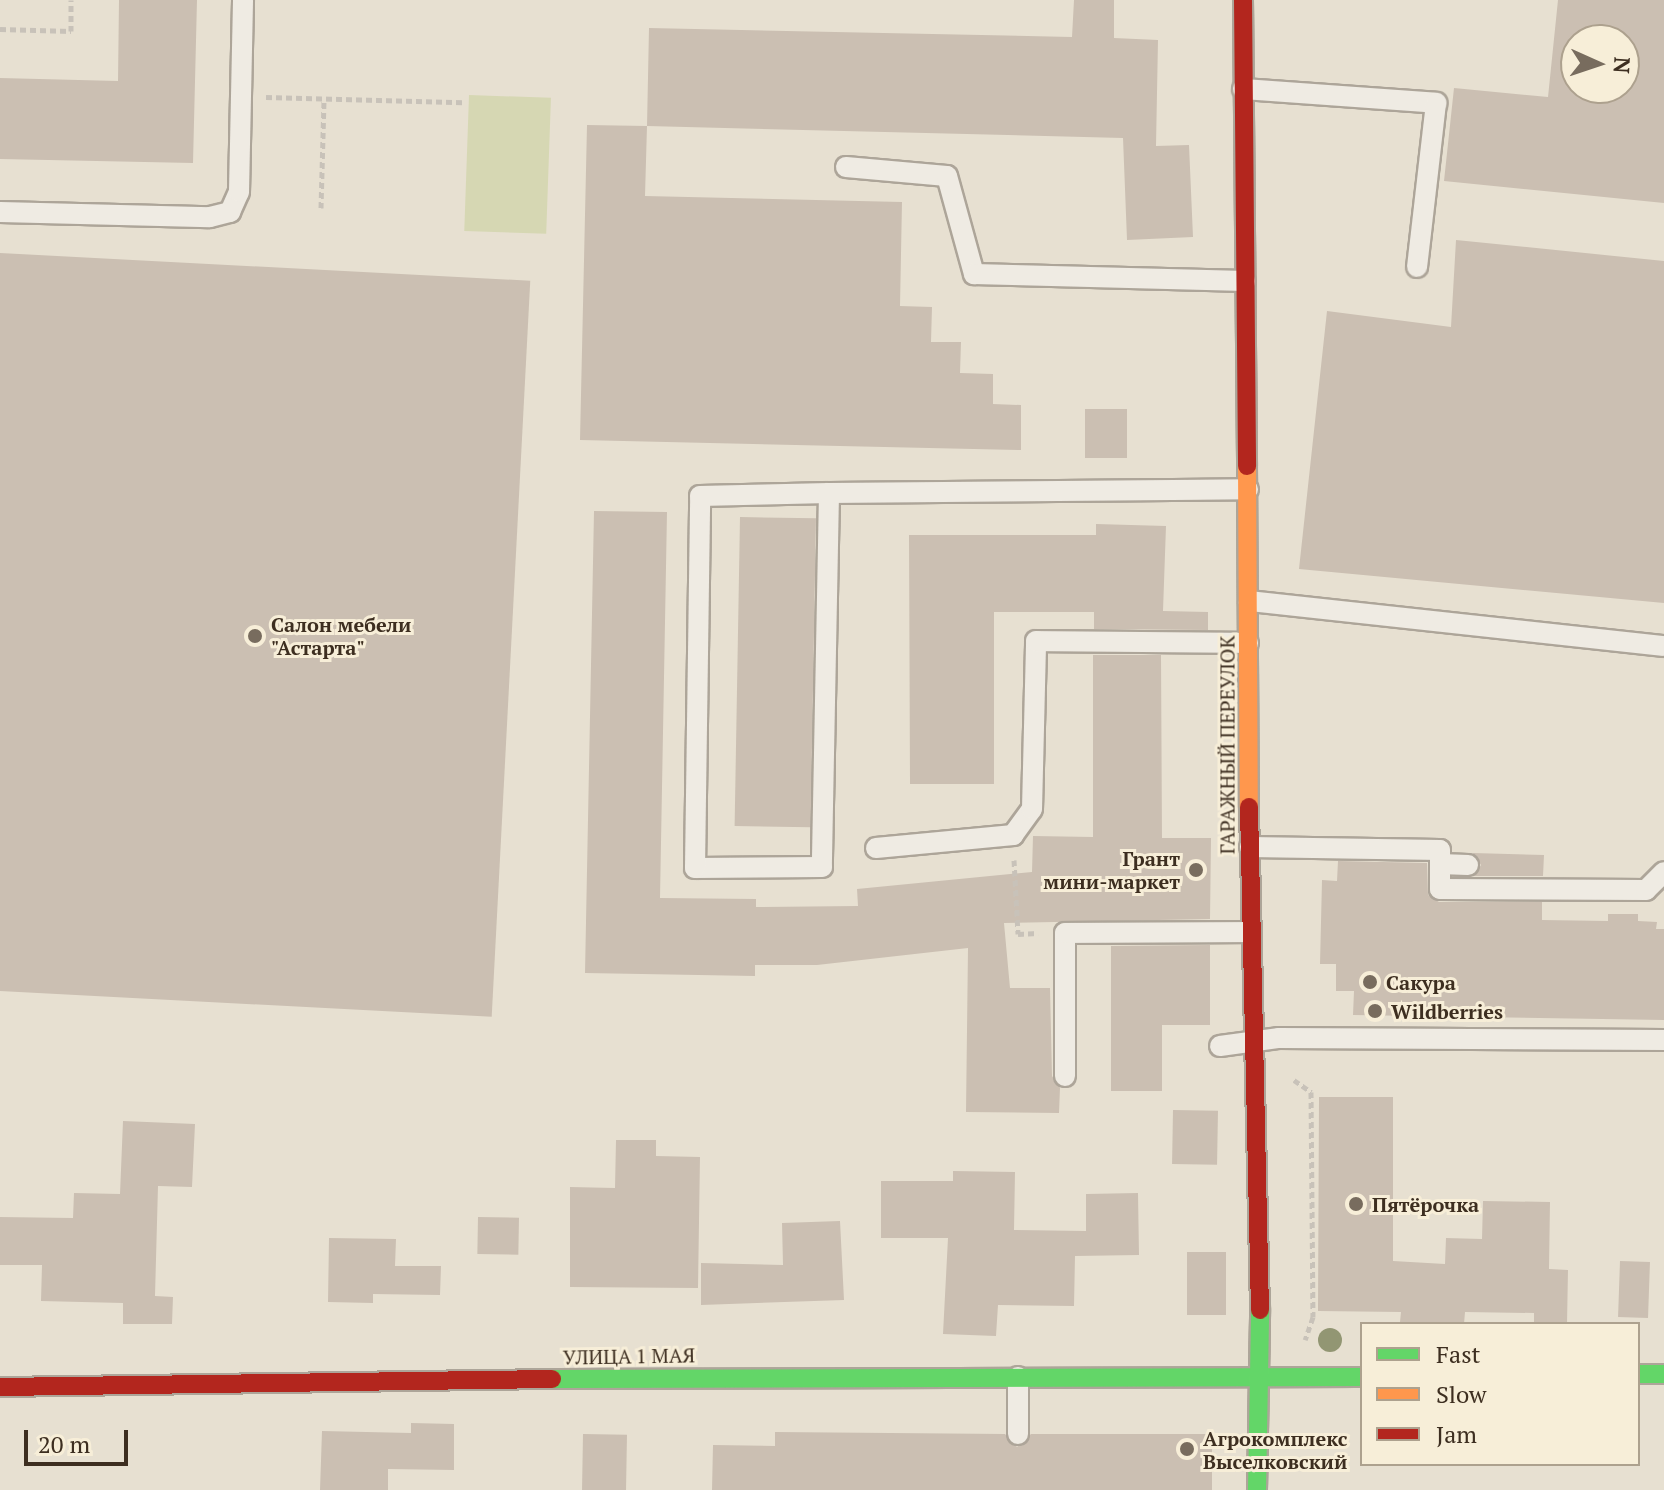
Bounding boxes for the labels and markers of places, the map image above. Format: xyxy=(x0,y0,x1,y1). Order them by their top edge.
place label: Салон мебели "Астарта" xyxy=(271,612,411,659)
marker: Салон мебели "Астарта" xyxy=(246,627,264,645)
place label: Грант мини-маркет xyxy=(1043,846,1180,893)
marker: Грант мини-маркет xyxy=(1187,861,1205,879)
place label: Сакура xyxy=(1386,970,1456,994)
marker: Сакура xyxy=(1361,973,1379,991)
place label: Wildberries xyxy=(1391,999,1503,1023)
marker: Wildberries xyxy=(1366,1002,1384,1020)
place label: Пятёрочка xyxy=(1372,1192,1479,1216)
marker: Пятёрочка xyxy=(1347,1195,1365,1213)
place label: Агрокомплекс Выселковский xyxy=(1203,1426,1347,1473)
marker: Агрокомплекс Выселковский xyxy=(1178,1440,1196,1458)

